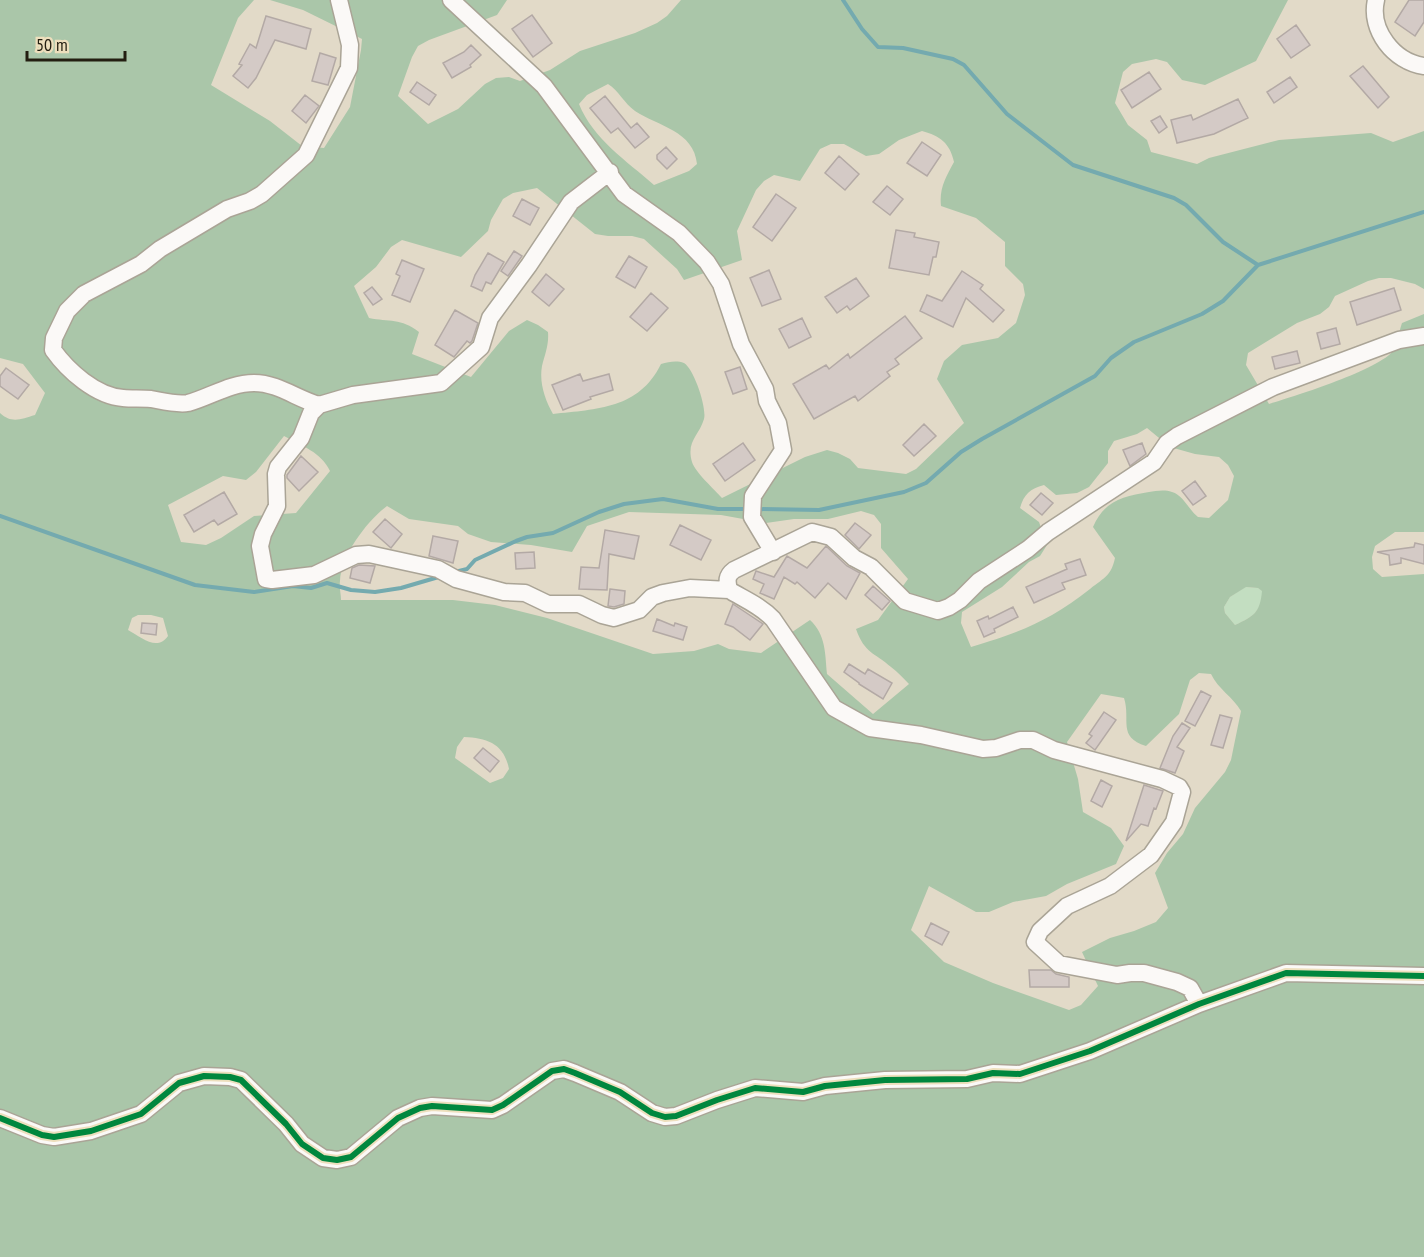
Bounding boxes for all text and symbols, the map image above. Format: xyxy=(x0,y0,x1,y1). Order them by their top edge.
scale bar xyxy=(27,24,124,62)
text: 50 m xyxy=(36,33,68,56)

